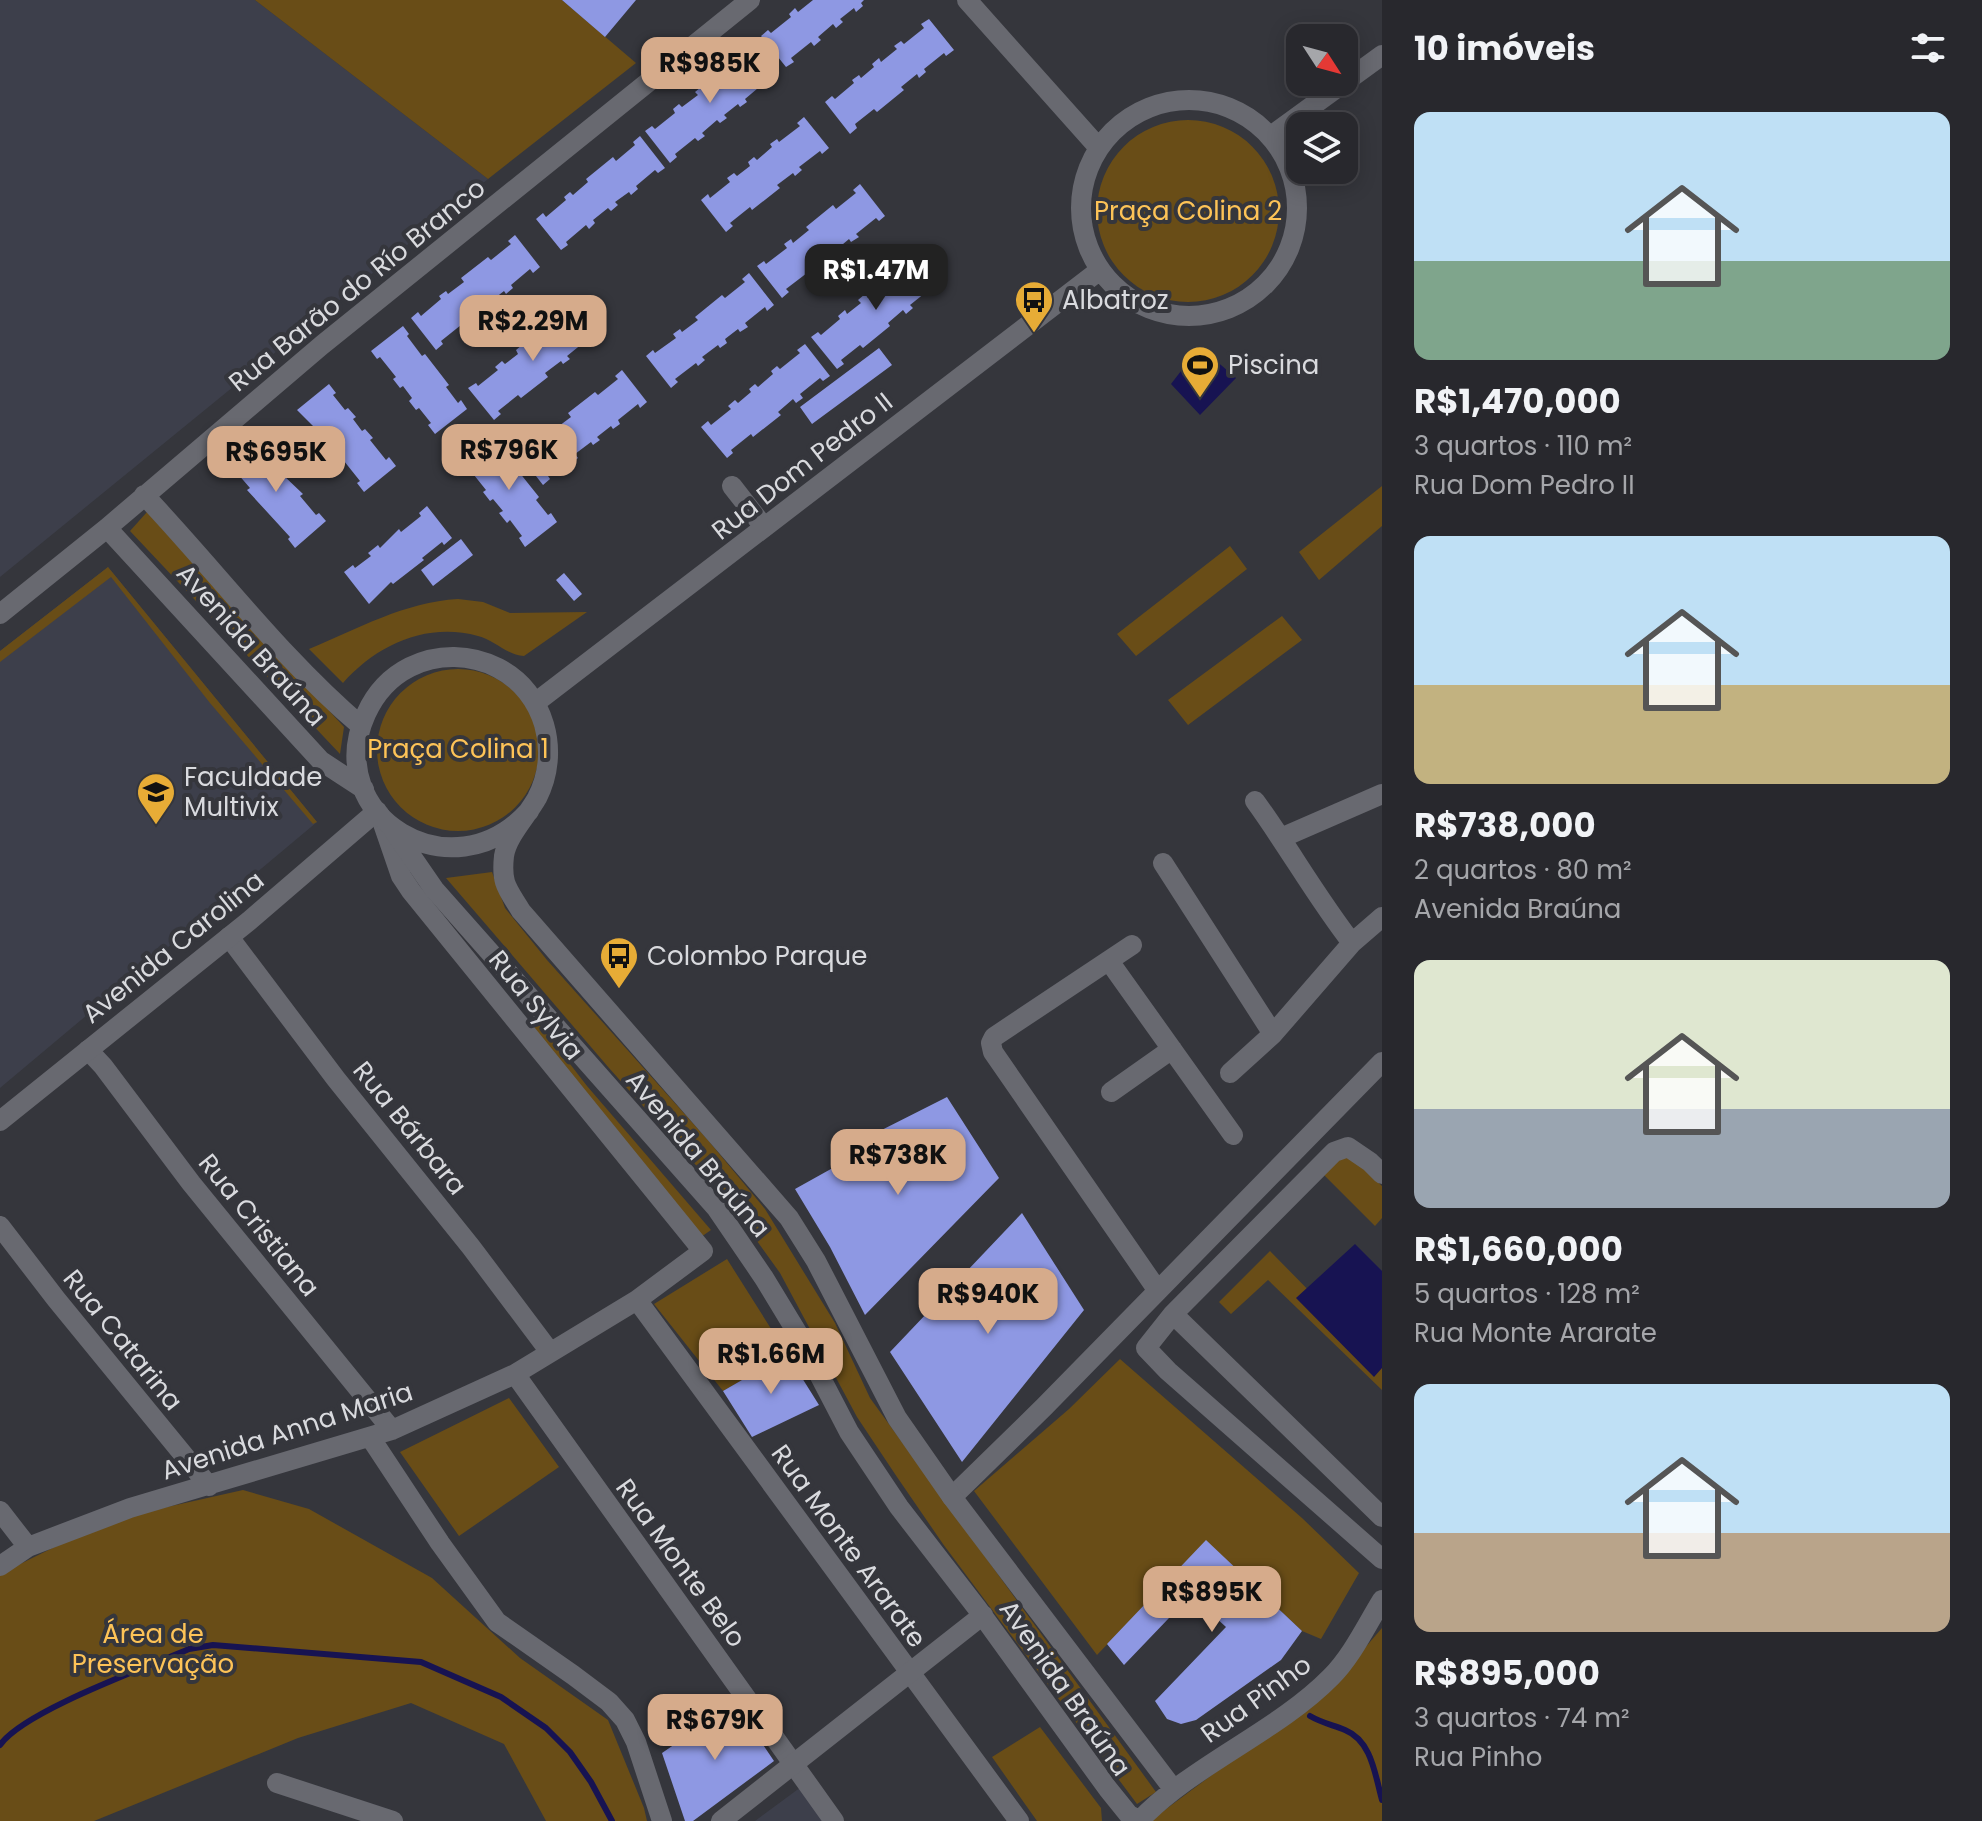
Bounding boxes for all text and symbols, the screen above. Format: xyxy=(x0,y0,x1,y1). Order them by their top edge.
north arrow xyxy=(1286,24,1358,96)
map controls xyxy=(1286,24,1358,184)
text: 10 imóveis xyxy=(1414,24,1595,72)
icon: filters xyxy=(1906,26,1950,70)
pin: R$985K xyxy=(645,37,775,105)
text: R$985K xyxy=(659,45,761,81)
button: layers xyxy=(1286,112,1358,184)
icon: home xyxy=(1610,164,1754,308)
street label: Rua Barão do Río Branco xyxy=(221,170,493,400)
park label: Praça Colina 2 xyxy=(1094,193,1282,229)
pin: R$1.47M xyxy=(802,244,950,312)
text: R$1.47M xyxy=(823,252,929,288)
bus stop icon: Albatroz xyxy=(1013,279,1055,334)
place label: Albatroz xyxy=(1062,282,1169,318)
pin: R$2.29M xyxy=(459,295,607,363)
text: R$2.29M xyxy=(478,303,588,339)
sports icon: Piscina xyxy=(1179,344,1221,399)
place label: Piscina xyxy=(1228,347,1319,383)
text: R$1,470,000 xyxy=(1414,377,1621,425)
street label: Rua Dom Pedro II xyxy=(704,384,900,548)
pin: R$796K xyxy=(444,424,574,492)
pin: R$695K xyxy=(211,426,341,494)
text: 3 quartos · 110 m² xyxy=(1414,428,1632,464)
text: R$796K xyxy=(460,432,558,468)
text: R$695K xyxy=(225,434,327,470)
text: Rua Dom Pedro II xyxy=(1414,467,1635,503)
street label: Avenida Braúna xyxy=(168,556,334,734)
icon: home xyxy=(1610,588,1754,732)
park label: Praça Colina 1 xyxy=(367,731,549,767)
place label: Faculdade Multivix xyxy=(184,759,322,825)
school or university icon: Faculdade Multivix xyxy=(135,771,177,826)
text: R$738,000 xyxy=(1414,801,1596,849)
text: 2 quartos · 80 m² xyxy=(1414,852,1632,888)
street label: Avenida Carolina xyxy=(74,862,272,1032)
text: Avenida Braúna xyxy=(1414,891,1621,927)
bus stop icon: Colombo Parque xyxy=(598,935,640,990)
place label: Colombo Parque xyxy=(647,938,867,974)
street label: Rua Sylvia xyxy=(481,942,591,1068)
icon: home xyxy=(1610,1012,1754,1156)
street label: Rua Bárbara xyxy=(345,1053,475,1203)
street label: Avenida Braúna xyxy=(618,1063,778,1245)
pin: R$738K xyxy=(833,1129,963,1197)
text: R$738K xyxy=(849,1137,947,1173)
street label: Rua Cristiana xyxy=(190,1146,328,1304)
text: R$1,660,000 xyxy=(1414,1225,1623,1273)
street label: Rua Catarina xyxy=(55,1262,191,1418)
pin: R$940K xyxy=(923,1268,1053,1336)
text: R$940K xyxy=(937,1276,1039,1312)
text: 5 quartos · 128 m² xyxy=(1414,1276,1640,1312)
text: Rua Monte Ararate xyxy=(1414,1315,1657,1351)
pin: R$1.66M xyxy=(697,1328,845,1396)
text: R$1.66M xyxy=(717,1336,825,1372)
street label: Avenida Anna Maria xyxy=(157,1373,417,1489)
icon: home xyxy=(1610,1436,1754,1580)
street label: Rua Monte Ararate xyxy=(763,1437,935,1655)
street label: Rua Monte Belo xyxy=(608,1471,754,1655)
pin: R$895K xyxy=(1147,1566,1277,1634)
text: R$895K xyxy=(1161,1574,1263,1610)
street label: Avenida Braúna xyxy=(991,1593,1139,1783)
park label: Área de Preservação xyxy=(72,1616,234,1682)
street label: Rua Pinho xyxy=(1194,1647,1318,1751)
text: R$895,000 xyxy=(1414,1649,1600,1697)
pin: R$679K xyxy=(650,1694,780,1762)
text: 3 quartos · 74 m² xyxy=(1414,1700,1630,1736)
text: R$679K xyxy=(666,1702,764,1738)
text: Rua Pinho xyxy=(1414,1739,1542,1775)

